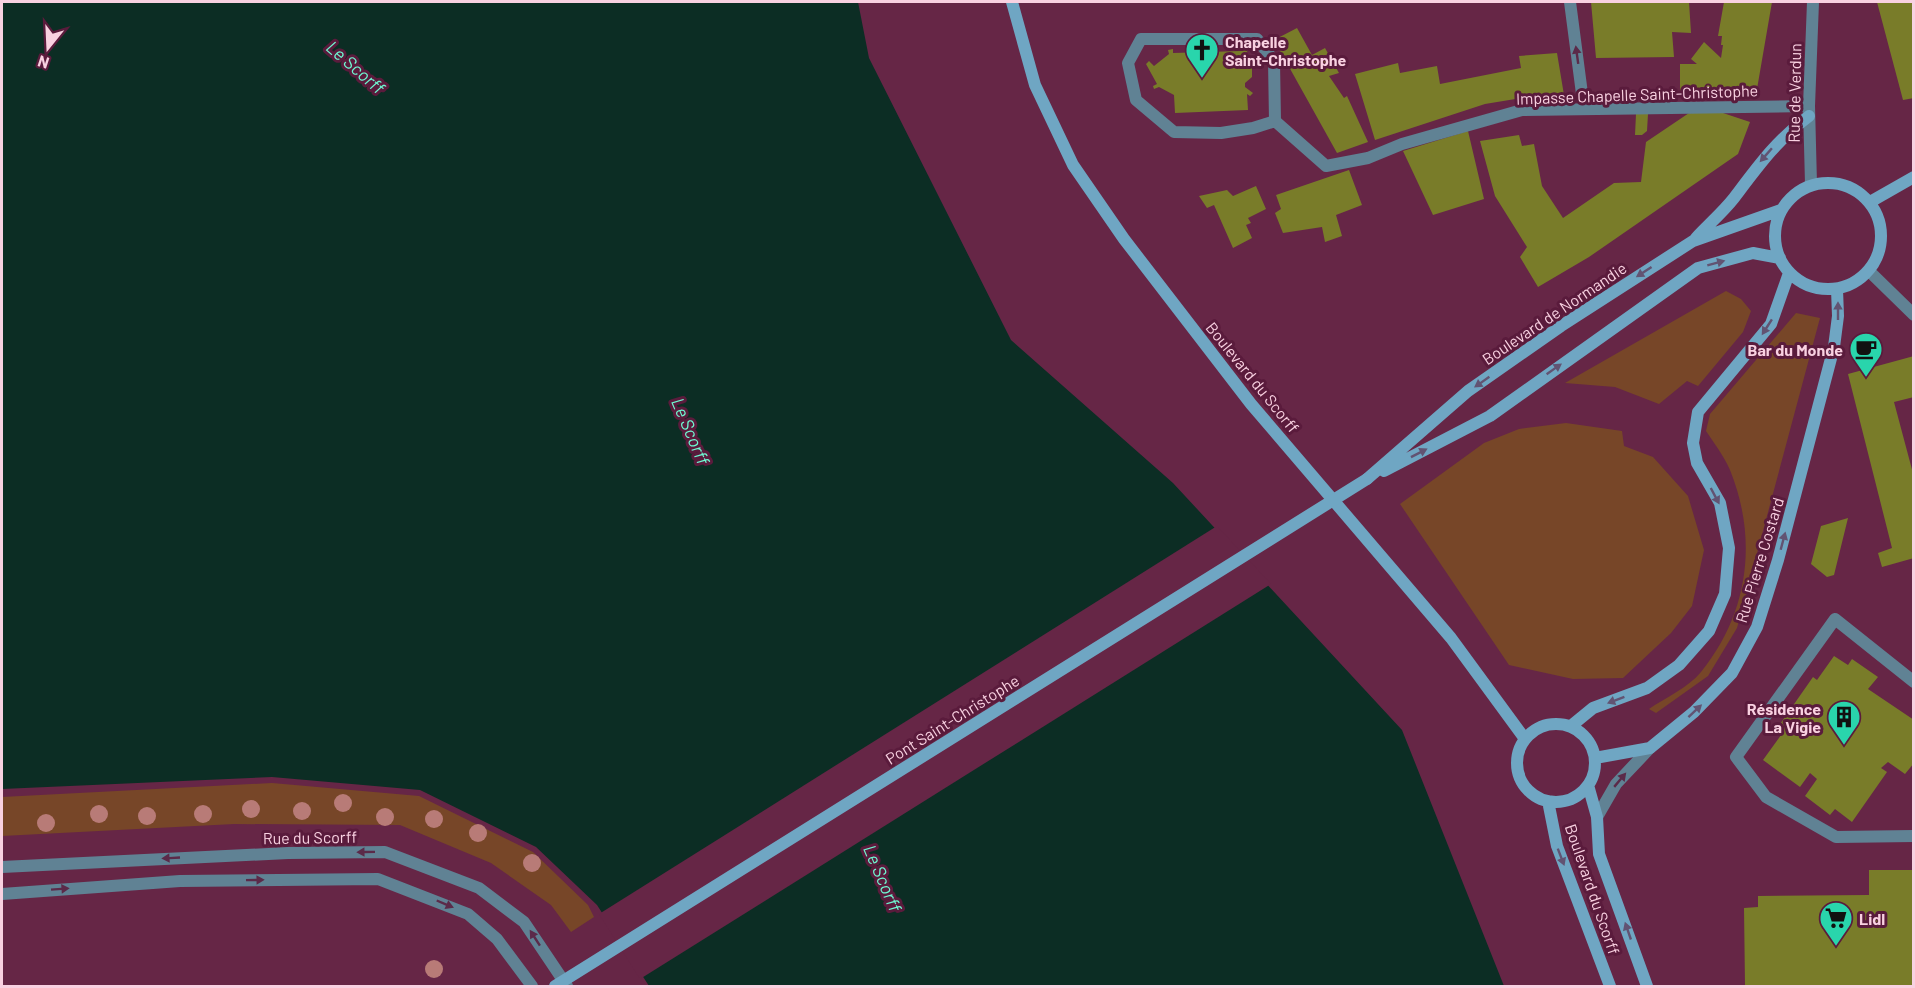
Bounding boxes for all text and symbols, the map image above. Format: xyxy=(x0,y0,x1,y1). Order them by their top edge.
north arrow xyxy=(18,18,78,78)
church icon: Chapelle Saint-Christophe xyxy=(1184,32,1220,79)
place label: Chapelle Saint-Christophe xyxy=(1225,32,1347,69)
water label: Le Scorff xyxy=(322,36,390,99)
street label: Rue de Verdun xyxy=(1784,43,1804,143)
one-way arrow xyxy=(1573,45,1582,64)
text: N xyxy=(35,52,51,73)
street label: Impasse Chapelle Saint-Christophe xyxy=(1516,80,1758,108)
one-way arrow xyxy=(1760,147,1773,162)
street label: Boulevard de Normandie xyxy=(1478,258,1630,368)
one-way arrow xyxy=(1707,258,1726,268)
one-way arrow xyxy=(1635,267,1652,278)
one-way arrow xyxy=(1833,301,1843,320)
street label: Boulevard du Scorff xyxy=(1203,318,1304,436)
one-way arrow xyxy=(1762,318,1773,335)
cafe icon: Bar du Monde xyxy=(1848,331,1884,378)
place label: Bar du Monde xyxy=(1748,340,1843,359)
one-way arrow xyxy=(1545,363,1561,375)
one-way arrow xyxy=(1474,376,1490,387)
water label: Le Scorff xyxy=(667,394,715,468)
one-way arrow xyxy=(1411,448,1428,457)
one-way arrow xyxy=(1710,488,1720,505)
street label: Rue Pierre Costard xyxy=(1731,495,1787,625)
one-way arrow xyxy=(1779,532,1789,550)
street label: Pont Saint-Christophe xyxy=(882,670,1022,768)
one-way arrow xyxy=(1607,695,1625,705)
place label: Résidence La Vigie xyxy=(1747,699,1821,736)
building icon: Résidence La Vigie xyxy=(1826,699,1862,746)
one-way arrow xyxy=(1688,704,1702,718)
one-way arrow xyxy=(1614,772,1627,788)
street label: Boulevard du Scorff xyxy=(1562,821,1624,957)
street label: Rue du Scorff xyxy=(263,827,358,847)
water label: Le Scorff xyxy=(859,841,907,915)
one-way arrow xyxy=(357,847,376,857)
one-way arrow xyxy=(1556,849,1566,867)
one-way arrow xyxy=(162,854,181,863)
one-way arrow xyxy=(245,876,264,885)
one-way arrow xyxy=(50,885,69,894)
one-way arrow xyxy=(437,899,455,909)
supermarket icon: Lidl xyxy=(1818,900,1854,947)
place label: Lidl xyxy=(1859,909,1885,928)
one-way arrow xyxy=(1623,922,1633,940)
one-way arrow xyxy=(529,930,541,946)

